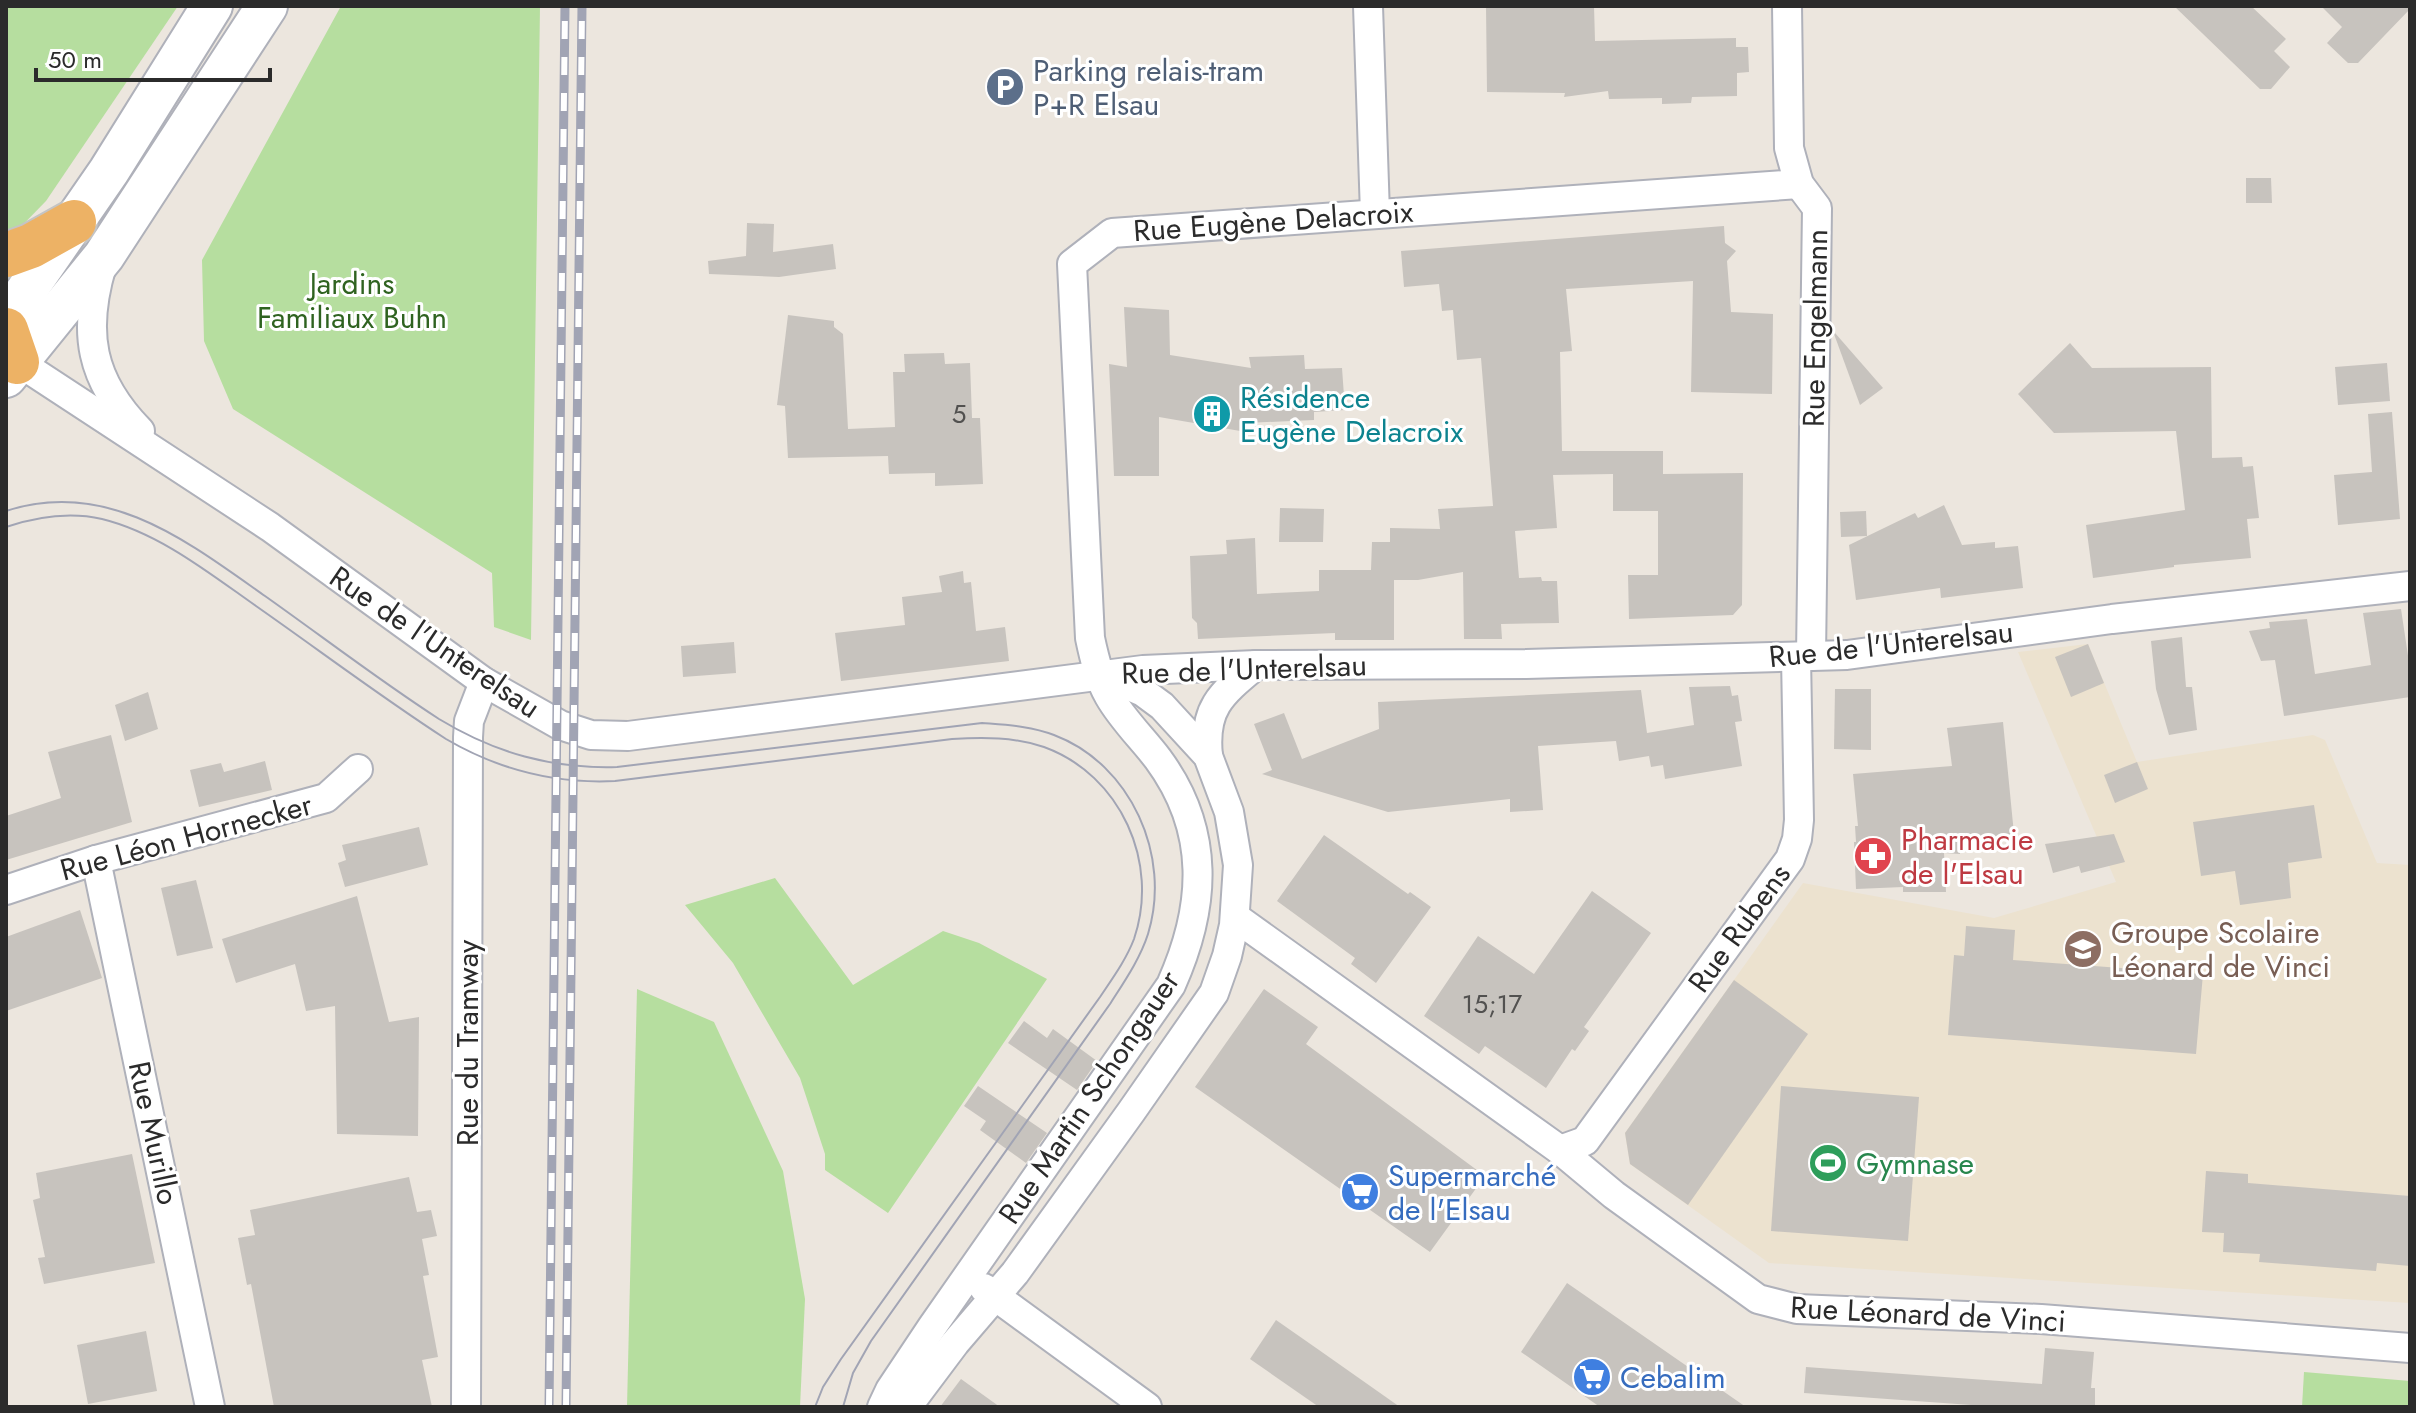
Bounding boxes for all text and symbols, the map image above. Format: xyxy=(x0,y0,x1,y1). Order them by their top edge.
scale bar xyxy=(36,32,270,82)
text: 50 m xyxy=(48,42,102,77)
place label: Parking relais-tram P+R Elsau xyxy=(1033,49,1264,126)
parking icon: Parking relais-tram P+R Elsau xyxy=(984,66,1026,108)
street label: Rue Eugène Delacroix xyxy=(1132,190,1415,252)
street label: Rue Engelmann xyxy=(1792,229,1838,427)
park label: Jardins Familiaux Buhn xyxy=(257,262,447,339)
place label: Résidence Eugène Delacroix xyxy=(1240,376,1464,453)
building icon: Résidence Eugène Delacroix xyxy=(1191,393,1233,435)
house number: 5 xyxy=(952,395,966,433)
street label: Rue de l'Unterelsau xyxy=(321,555,549,729)
street label: Rue de l'Unterelsau xyxy=(1767,610,2015,678)
street label: Rue de l'Unterelsau xyxy=(1121,643,1367,695)
street label: Rue Léon Hornecker xyxy=(55,783,317,891)
place label: Pharmacie de l'Elsau xyxy=(1901,818,2033,895)
pharmacy icon: Pharmacie de l'Elsau xyxy=(1852,835,1894,877)
street label: Rue Rubens xyxy=(1678,855,1800,1001)
place label: Groupe Scolaire Léonard de Vinci xyxy=(2111,911,2330,988)
school or university icon: Groupe Scolaire Léonard de Vinci xyxy=(2062,928,2104,970)
street label: Rue du Tramway xyxy=(446,939,489,1146)
street label: Rue Martin Schongauer xyxy=(988,961,1190,1232)
house number: 15;17 xyxy=(1462,985,1522,1023)
street label: Rue Murillo xyxy=(118,1057,190,1209)
sports icon: Gymnase xyxy=(1807,1142,1849,1184)
place label: Gymnase xyxy=(1856,1142,1974,1185)
place label: Supermarché de l'Elsau xyxy=(1388,1154,1556,1231)
supermarket icon: Supermarché de l'Elsau xyxy=(1339,1171,1381,1213)
street label: Rue Léonard de Vinci xyxy=(1789,1285,2067,1343)
supermarket icon: Cebalim xyxy=(1571,1356,1613,1398)
place label: Cebalim xyxy=(1620,1356,1726,1399)

